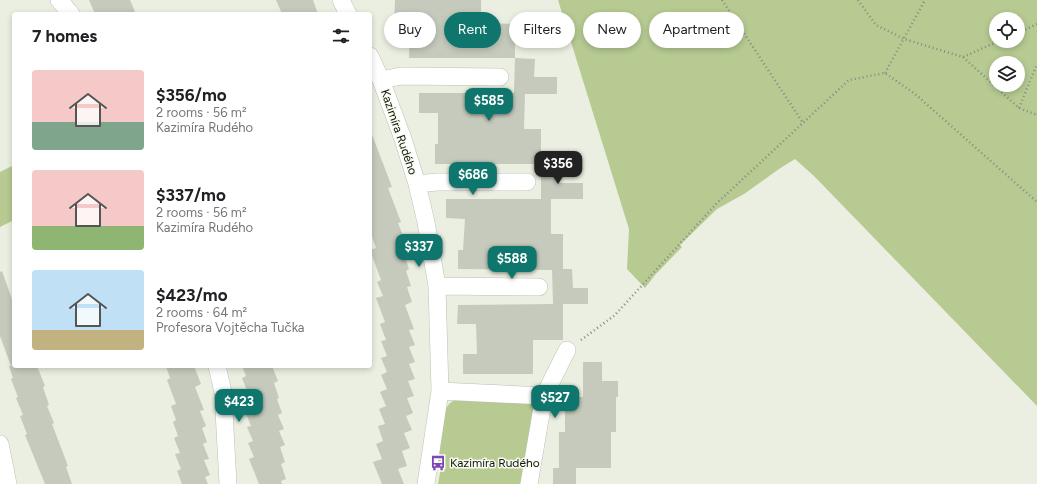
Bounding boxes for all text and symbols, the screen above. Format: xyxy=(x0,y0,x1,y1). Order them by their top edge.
chip: Buy xyxy=(384,12,436,48)
chip: Rent xyxy=(444,12,501,48)
chip: Filters xyxy=(509,12,575,48)
chip: New xyxy=(583,12,641,48)
chip: Apartment xyxy=(649,12,744,48)
map controls xyxy=(989,12,1025,92)
button: locate xyxy=(989,12,1025,48)
icon: filters xyxy=(330,25,352,47)
text: 7 homes xyxy=(32,26,97,46)
button: layers xyxy=(989,56,1025,92)
text: $356/mo xyxy=(156,85,227,105)
icon: home xyxy=(64,86,112,134)
street label: Kazimíra Rudého xyxy=(378,87,420,177)
pin: $585 xyxy=(465,88,513,122)
text: $585 xyxy=(474,93,504,108)
text: 2 rooms · 56 m² xyxy=(156,105,247,120)
text: Kazimíra Rudého xyxy=(156,120,253,135)
pin: $356 xyxy=(534,151,582,185)
text: $356 xyxy=(543,156,573,171)
pin: $686 xyxy=(449,162,497,196)
text: $686 xyxy=(458,167,488,182)
text: $337/mo xyxy=(156,185,226,205)
icon: home xyxy=(64,186,112,234)
text: 2 rooms · 56 m² xyxy=(156,205,247,220)
text: Kazimíra Rudého xyxy=(156,220,253,235)
pin: $337 xyxy=(395,234,443,268)
text: $337 xyxy=(405,239,433,254)
pin: $588 xyxy=(488,246,536,280)
text: $588 xyxy=(497,251,527,266)
text: $423/mo xyxy=(156,285,228,305)
icon: home xyxy=(64,286,112,334)
text: 2 rooms · 64 m² xyxy=(156,305,247,320)
text: Profesora Vojtěcha Tučka xyxy=(156,320,304,335)
pin: $527 xyxy=(531,385,579,419)
pin: $423 xyxy=(215,389,263,423)
text: $527 xyxy=(540,390,570,405)
text: $423 xyxy=(224,394,254,409)
bus stop icon: Kazimíra Rudého xyxy=(429,454,447,472)
place label: Kazimíra Rudého xyxy=(450,456,540,470)

